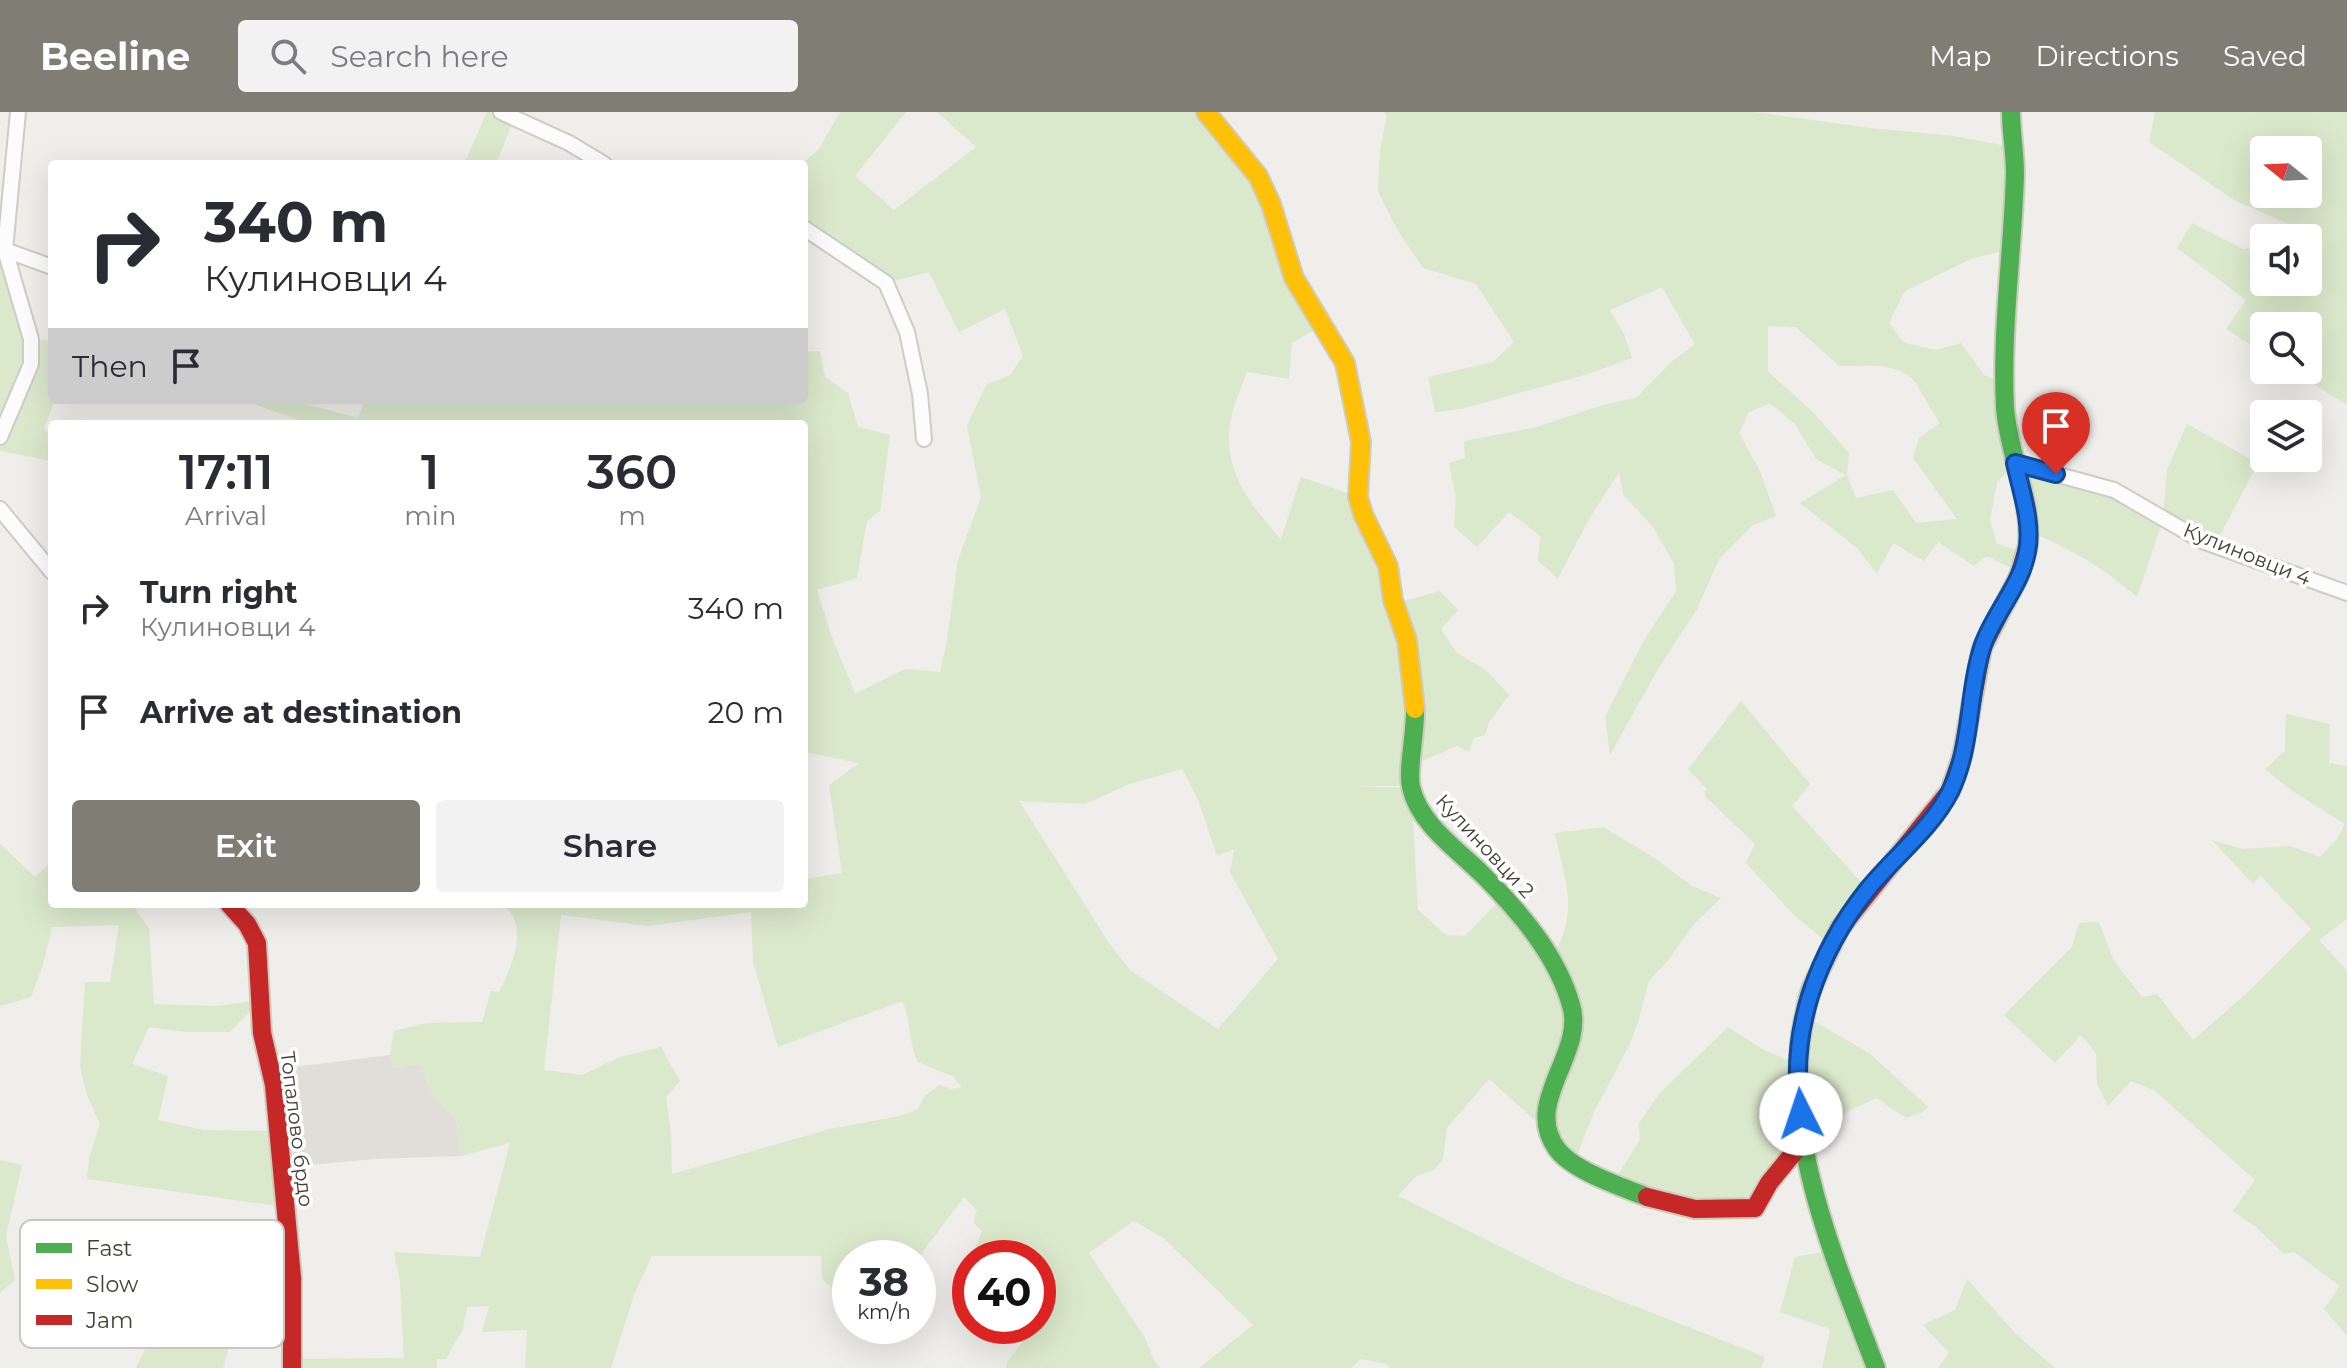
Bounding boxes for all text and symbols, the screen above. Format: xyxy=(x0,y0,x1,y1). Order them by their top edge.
search box xyxy=(238,20,798,92)
text: Beeline xyxy=(40,33,190,80)
icon: search xyxy=(266,34,310,78)
text: Search here xyxy=(330,38,509,75)
text: Map xyxy=(1929,39,1991,73)
text: Directions xyxy=(2035,39,2179,73)
text: Saved xyxy=(2223,39,2307,73)
north arrow xyxy=(2250,136,2322,208)
map controls xyxy=(2250,136,2322,472)
text: 340 m xyxy=(204,188,388,256)
icon: right xyxy=(72,192,176,296)
button: sound xyxy=(2250,224,2322,296)
text: Кулиновци 4 xyxy=(204,256,447,300)
button: search xyxy=(2250,312,2322,384)
icon: arrive xyxy=(164,344,208,388)
text: Then xyxy=(72,348,148,385)
pin xyxy=(2022,392,2090,474)
button: layers xyxy=(2250,400,2322,472)
icon: arrive xyxy=(2034,404,2078,448)
text: 17:11 xyxy=(179,443,273,501)
text: 1 xyxy=(421,443,439,501)
text: 360 xyxy=(587,443,677,501)
text: Arrival xyxy=(185,500,267,532)
text: min xyxy=(404,500,456,532)
text: m xyxy=(618,500,646,532)
street label: Кулиновци 4 xyxy=(2180,518,2314,590)
text: Turn right xyxy=(140,574,297,611)
icon: right xyxy=(72,586,116,630)
text: 340 m xyxy=(688,590,784,627)
text: Кулиновци 4 xyxy=(140,611,315,643)
icon: arrive xyxy=(72,690,116,734)
text: Arrive at destination xyxy=(140,694,462,731)
text: 20 m xyxy=(707,694,784,731)
street label: Кулиновци 2 xyxy=(1431,789,1539,903)
button: Exit xyxy=(72,800,420,892)
button: Share xyxy=(436,800,784,892)
street label: Топалово брдо xyxy=(276,1050,318,1208)
position arrow xyxy=(1759,1072,1843,1156)
legend xyxy=(20,1220,284,1348)
text: Fast xyxy=(86,1235,132,1262)
speed limit sign: 40 xyxy=(952,1240,1056,1344)
text: 38 xyxy=(859,1257,909,1306)
text: Slow xyxy=(86,1271,139,1298)
text: km/h xyxy=(857,1300,911,1324)
text: Jam xyxy=(85,1307,133,1334)

